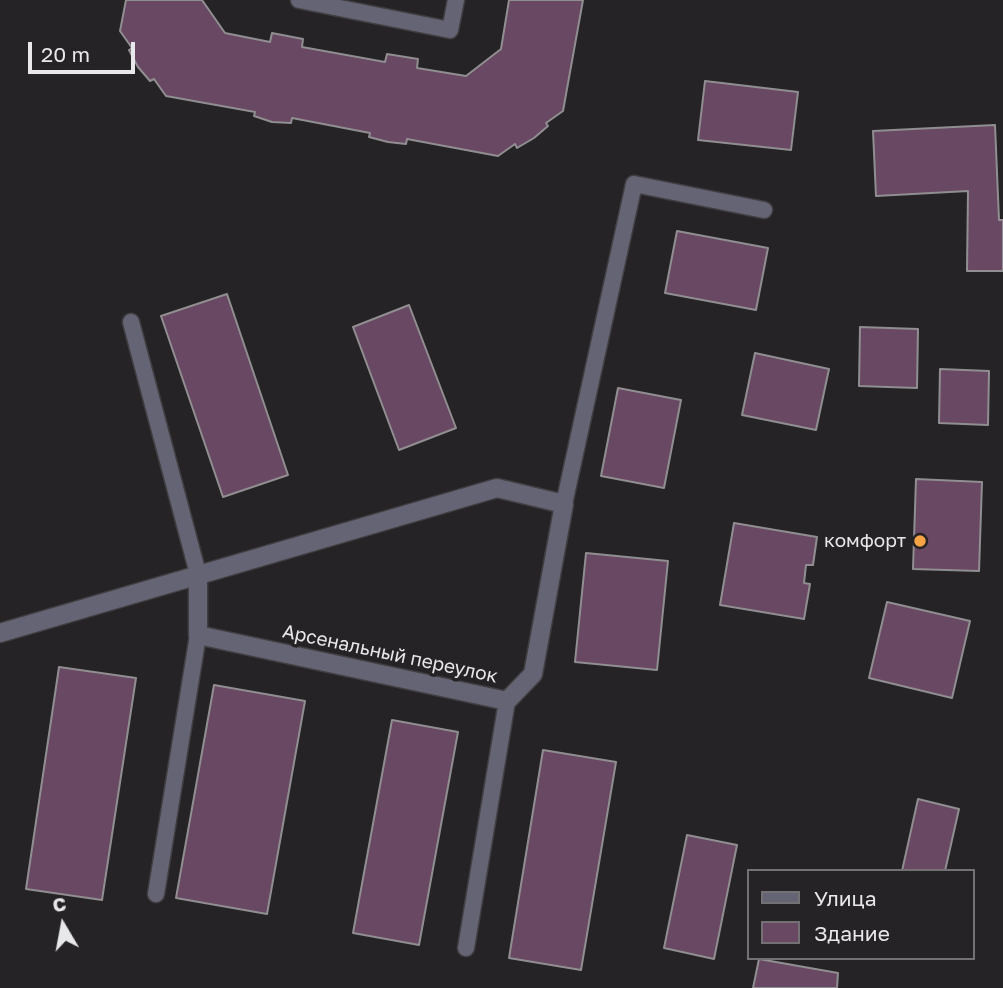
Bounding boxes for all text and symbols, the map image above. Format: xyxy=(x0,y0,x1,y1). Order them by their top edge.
scale bar xyxy=(32,28,138,72)
text: 20 m xyxy=(41,41,90,67)
place label: комфорт xyxy=(824,530,906,552)
marker: комфорт xyxy=(912,533,928,549)
street label: Арсенальный переулок xyxy=(280,620,500,688)
legend xyxy=(748,869,975,960)
text: Улица xyxy=(814,885,877,911)
north arrow xyxy=(28,890,98,960)
text: С xyxy=(51,891,68,916)
text: Здание xyxy=(814,920,890,946)

